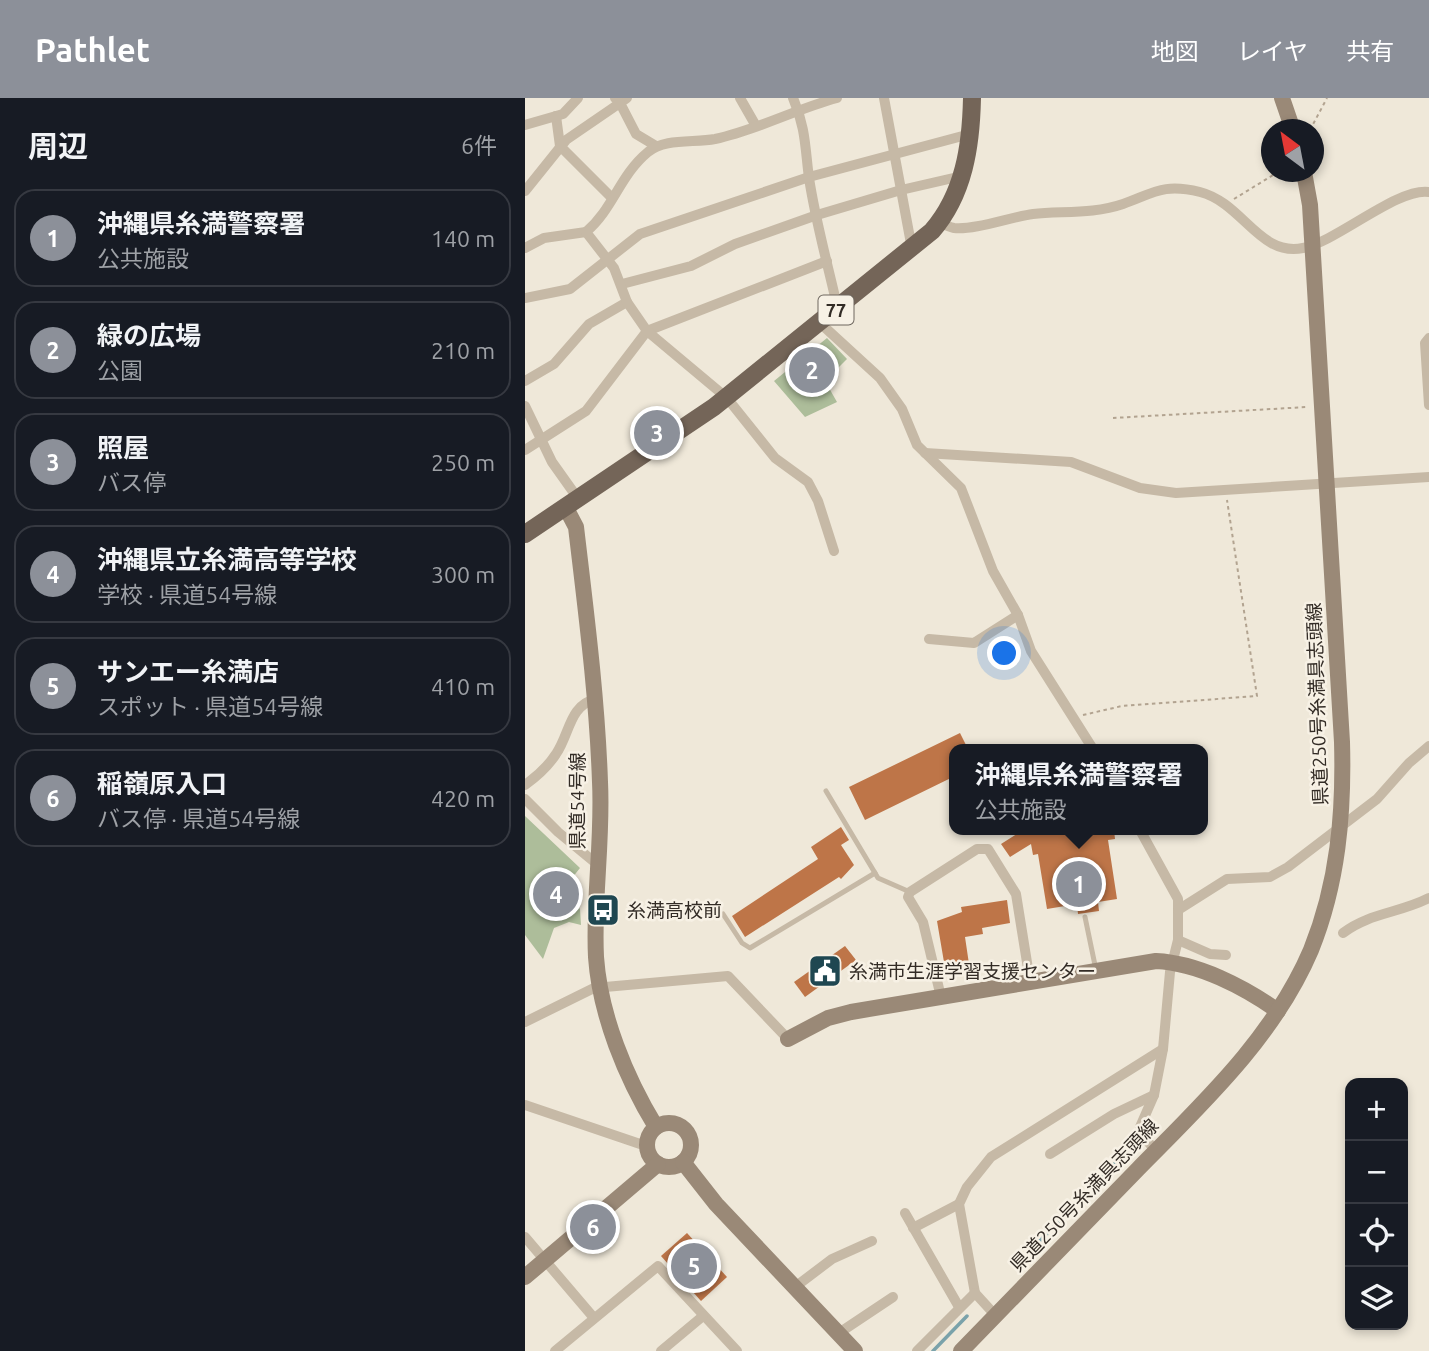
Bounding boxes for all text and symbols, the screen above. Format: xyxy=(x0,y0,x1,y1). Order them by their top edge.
text: Pathlet xyxy=(35,31,150,68)
text: 地図 xyxy=(1151,38,1199,65)
text: レイヤ xyxy=(1237,38,1308,65)
text: 共有 xyxy=(1346,38,1394,65)
north arrow xyxy=(1261,119,1324,182)
text: 周辺 xyxy=(28,129,88,163)
text: 6件 xyxy=(461,133,497,158)
text: 沖縄県糸満警察署 xyxy=(97,209,305,238)
text: 1 xyxy=(47,226,59,251)
text: 140 m xyxy=(431,226,495,251)
text: 公共施設 xyxy=(97,246,189,271)
road number: 77 xyxy=(819,295,853,324)
text: 緑の広場 xyxy=(97,321,201,350)
text: 2 xyxy=(47,338,59,363)
text: 210 m xyxy=(431,338,495,363)
pin: 2 xyxy=(789,344,835,396)
text: 公園 xyxy=(97,358,143,383)
pin: 3 xyxy=(634,407,680,459)
text: 照屋 xyxy=(97,433,149,462)
text: 3 xyxy=(47,450,59,475)
text: 250 m xyxy=(431,450,495,475)
text: バス停 xyxy=(97,470,166,495)
text: 沖縄県立糸満高等学校 xyxy=(97,545,357,574)
text: 4 xyxy=(47,562,59,587)
text: 300 m xyxy=(431,562,495,587)
text: 学校 · 県道54号線 xyxy=(97,582,277,607)
street label: 県道250号糸満具志頭線 xyxy=(1302,602,1332,806)
your location xyxy=(987,636,1021,670)
text: サンエー糸満店 xyxy=(97,657,279,686)
text: 5 xyxy=(47,674,59,699)
text: 410 m xyxy=(431,674,495,699)
text: スポット · 県道54号線 xyxy=(97,694,323,719)
popup xyxy=(949,744,1208,835)
street label: 県道54号線 xyxy=(566,752,588,850)
text: 沖縄県糸満警察署 xyxy=(974,760,1183,789)
text: 稲嶺原入口 xyxy=(97,769,227,798)
text: 6 xyxy=(47,786,59,811)
text: 420 m xyxy=(431,786,495,811)
text: 公共施設 xyxy=(974,797,1066,822)
text: バス停 · 県道54号線 xyxy=(97,806,300,831)
pin: 1 xyxy=(1056,858,1102,910)
pin: 4 xyxy=(533,868,579,920)
bus stop icon: 糸満高校前 xyxy=(584,891,622,929)
place label: 糸満高校前 xyxy=(627,899,722,921)
public building icon: 糸満市生涯学習支援センター xyxy=(806,952,844,990)
place label: 糸満市生涯学習支援センター xyxy=(849,960,1096,982)
map controls xyxy=(1345,1078,1408,1330)
button: + xyxy=(1345,1078,1408,1141)
street label: 県道250号糸満具志頭線 xyxy=(1006,1114,1162,1276)
button: − xyxy=(1345,1141,1408,1204)
pin: 6 xyxy=(570,1201,616,1253)
button: locate xyxy=(1345,1204,1408,1267)
pin: 5 xyxy=(671,1240,717,1292)
button: layers xyxy=(1345,1267,1408,1330)

